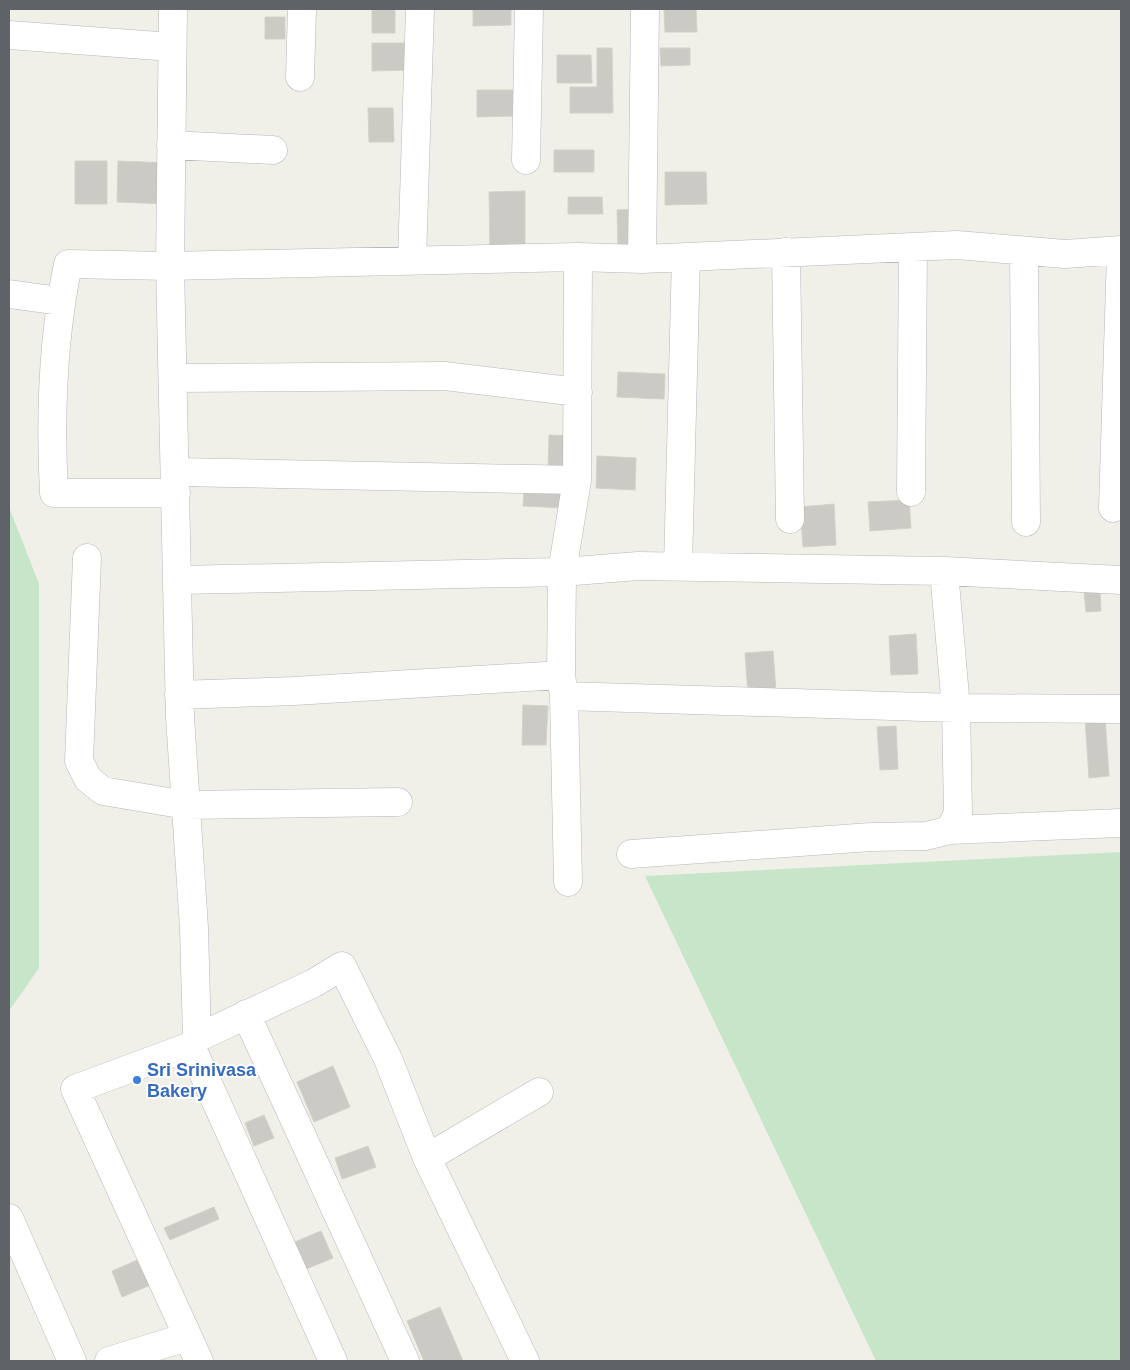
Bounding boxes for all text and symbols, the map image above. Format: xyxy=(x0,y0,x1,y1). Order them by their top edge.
place label: Sri Srinivasa Bakery xyxy=(147,1060,257,1101)
marker: Sri Srinivasa Bakery xyxy=(131,1074,143,1086)

